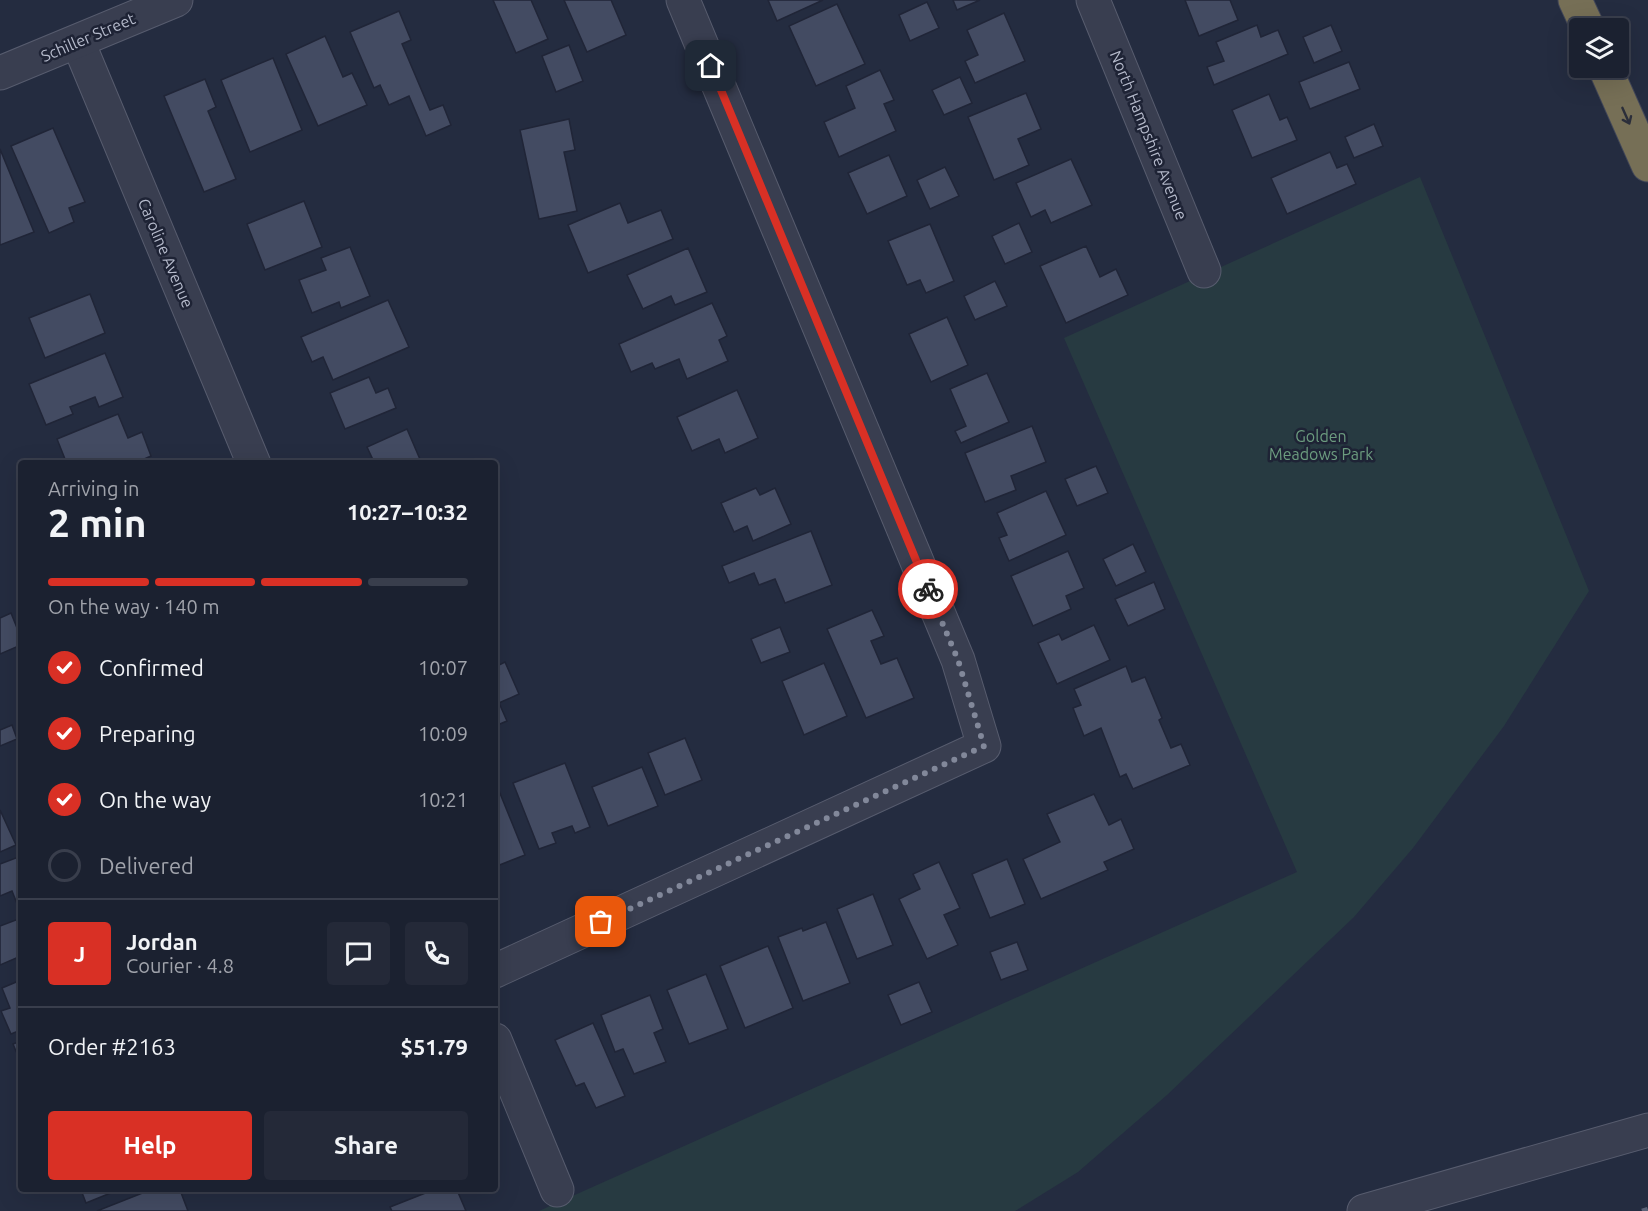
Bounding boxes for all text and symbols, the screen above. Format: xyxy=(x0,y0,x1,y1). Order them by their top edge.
street label: Schiller Street xyxy=(38,9,138,65)
map controls xyxy=(1569,18,1629,78)
button: layers xyxy=(1569,18,1629,78)
pin xyxy=(685,40,736,91)
street label: North Hampshire Avenue xyxy=(1107,48,1191,222)
icon: home xyxy=(694,49,727,82)
one-way arrow xyxy=(1622,107,1633,125)
street label: Caroline Avenue xyxy=(135,196,197,310)
park label: Golden Meadows Park xyxy=(1269,427,1373,463)
text: Arriving in xyxy=(48,477,139,500)
text: 10:27–10:32 xyxy=(347,499,468,524)
text: 2 min xyxy=(48,501,147,544)
courier xyxy=(898,559,958,619)
icon: bike xyxy=(912,573,945,606)
text: On the way · 140 m xyxy=(48,595,220,618)
icon: check xyxy=(48,651,81,684)
text: Confirmed xyxy=(99,655,204,680)
text: 10:07 xyxy=(418,656,468,679)
icon: check xyxy=(48,717,81,750)
text: Preparing xyxy=(99,721,196,746)
text: 10:09 xyxy=(418,722,468,745)
icon: check xyxy=(48,783,81,816)
text: On the way xyxy=(99,787,211,812)
text: 10:21 xyxy=(418,788,468,811)
text: Delivered xyxy=(99,853,194,878)
pin xyxy=(575,896,626,947)
icon: bag xyxy=(584,905,617,938)
button: chat xyxy=(327,922,390,985)
button: phone xyxy=(405,922,468,985)
text: Jordan xyxy=(126,929,198,954)
text: J xyxy=(74,941,85,966)
text: Courier · 4.8 xyxy=(126,954,234,977)
text: Order #2163 xyxy=(48,1034,176,1059)
text: $51.79 xyxy=(401,1034,468,1059)
button: Help xyxy=(48,1111,252,1180)
button: Share xyxy=(264,1111,468,1180)

